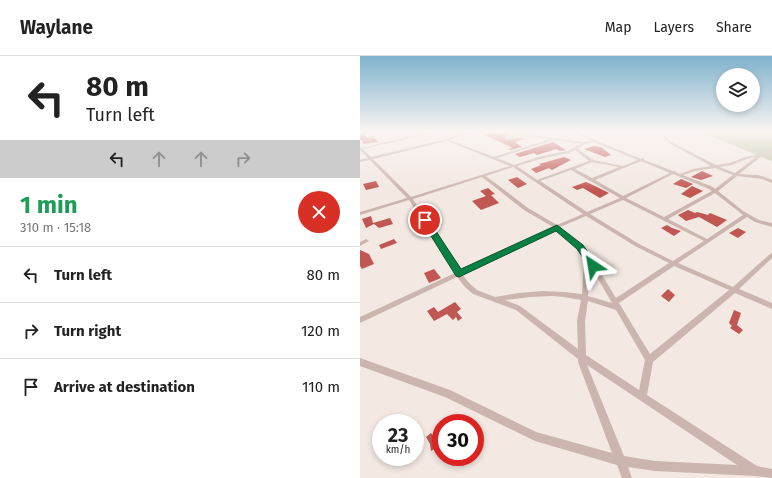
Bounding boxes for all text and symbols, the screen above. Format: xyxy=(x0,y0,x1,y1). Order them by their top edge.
text: Waylane xyxy=(20,16,93,39)
text: Map xyxy=(605,19,631,36)
text: Layers xyxy=(653,19,694,36)
text: Share xyxy=(716,19,752,36)
map controls xyxy=(716,68,760,112)
button: layers xyxy=(716,68,760,112)
text: 80 m xyxy=(86,70,149,103)
icon: left xyxy=(20,72,72,124)
text: Turn left xyxy=(86,104,155,126)
icon: left xyxy=(106,148,128,170)
icon: ahead xyxy=(148,148,170,170)
icon: ahead xyxy=(190,148,212,170)
icon: right xyxy=(232,148,254,170)
text: 1 min xyxy=(20,191,78,219)
button: close xyxy=(298,191,340,233)
pin xyxy=(408,203,442,237)
icon: arrive xyxy=(414,209,436,231)
text: 310 m · 15:18 xyxy=(20,220,91,235)
position arrow xyxy=(572,245,614,287)
icon: left xyxy=(20,264,42,286)
text: Turn left xyxy=(54,266,112,284)
text: 80 m xyxy=(307,266,340,284)
icon: right xyxy=(20,320,42,342)
text: Turn right xyxy=(54,322,121,340)
text: 120 m xyxy=(301,322,340,340)
icon: arrive xyxy=(20,376,42,398)
text: Arrive at destination xyxy=(54,378,195,396)
text: 110 m xyxy=(302,378,340,396)
speed limit sign: 30 xyxy=(432,414,484,466)
text: 23 xyxy=(388,423,408,447)
text: km/h xyxy=(386,444,410,456)

